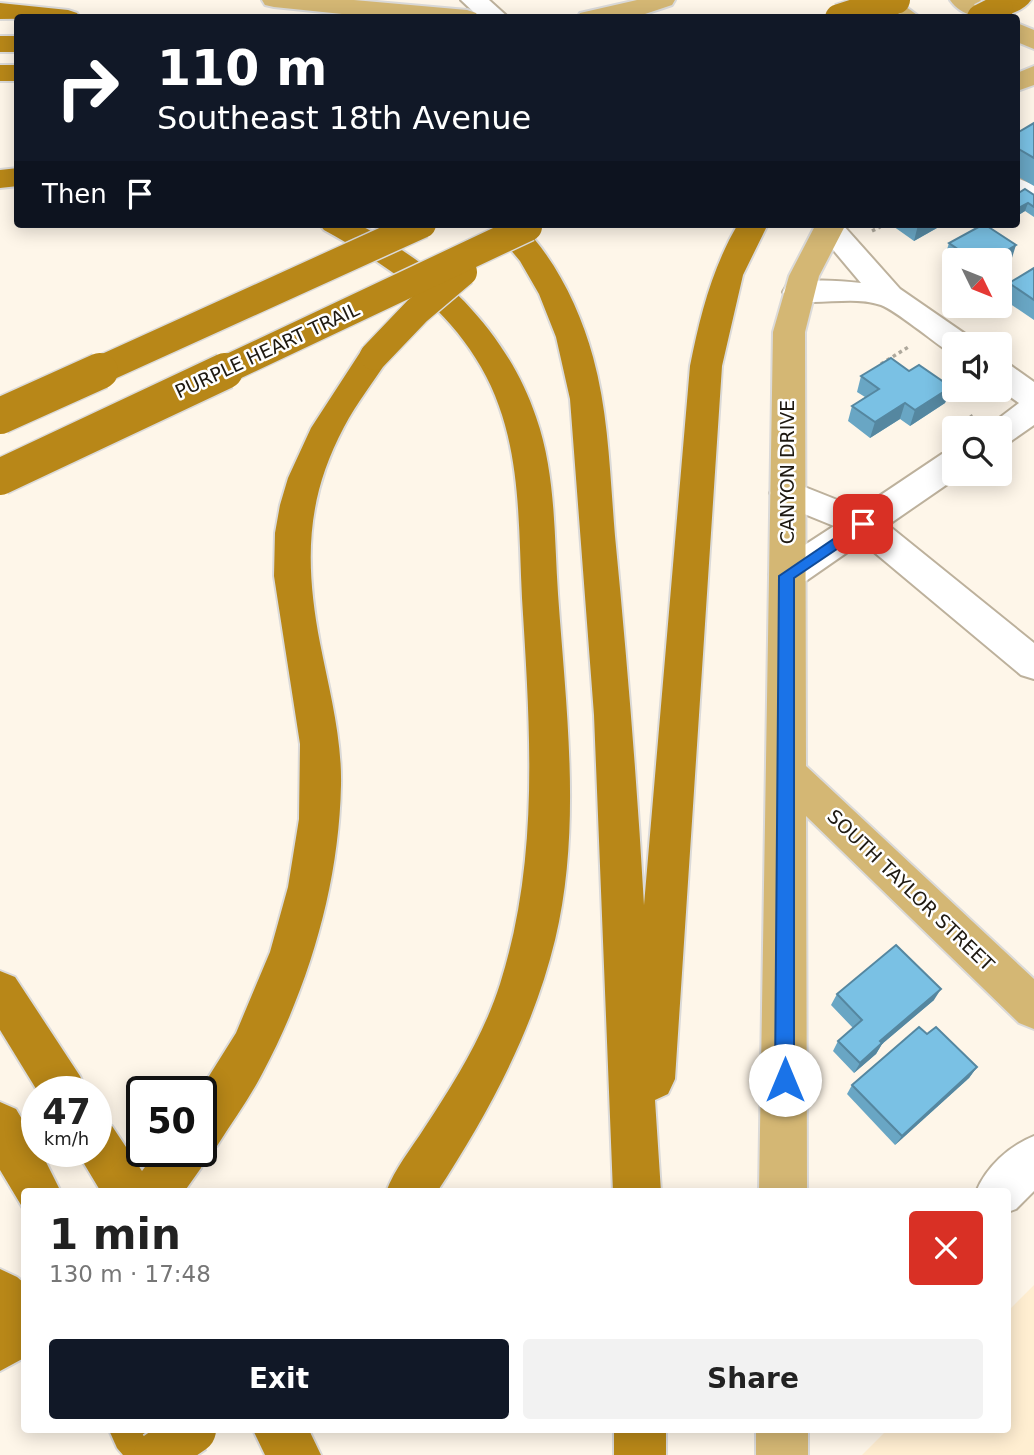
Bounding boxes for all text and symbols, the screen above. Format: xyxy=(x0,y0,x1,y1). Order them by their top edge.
text: 110 m xyxy=(157,40,327,97)
icon: right xyxy=(42,42,133,133)
text: Southeast 18th Avenue xyxy=(157,99,531,137)
icon: arrive xyxy=(121,175,159,213)
text: Then xyxy=(42,179,107,209)
north arrow xyxy=(942,248,1012,318)
map controls xyxy=(942,248,1012,486)
street label: PURPLE HEART TRAIL xyxy=(171,297,363,402)
button: sound xyxy=(942,332,1012,402)
street label: CANYON DRIVE xyxy=(776,400,798,544)
button: search xyxy=(942,416,1012,486)
pin xyxy=(833,494,893,554)
icon: arrive xyxy=(844,505,882,543)
street label: SOUTH TAYLOR STREET xyxy=(823,805,999,976)
position arrow xyxy=(748,1043,822,1117)
speed limit sign: 50 xyxy=(126,1076,217,1167)
text: 47 xyxy=(42,1092,91,1132)
text: km/h xyxy=(44,1128,89,1149)
text: 1 min xyxy=(49,1210,181,1259)
button: close xyxy=(909,1211,983,1285)
text: 130 m · 17:48 xyxy=(49,1261,211,1287)
button: Exit xyxy=(49,1339,509,1419)
button: Share xyxy=(523,1339,983,1419)

